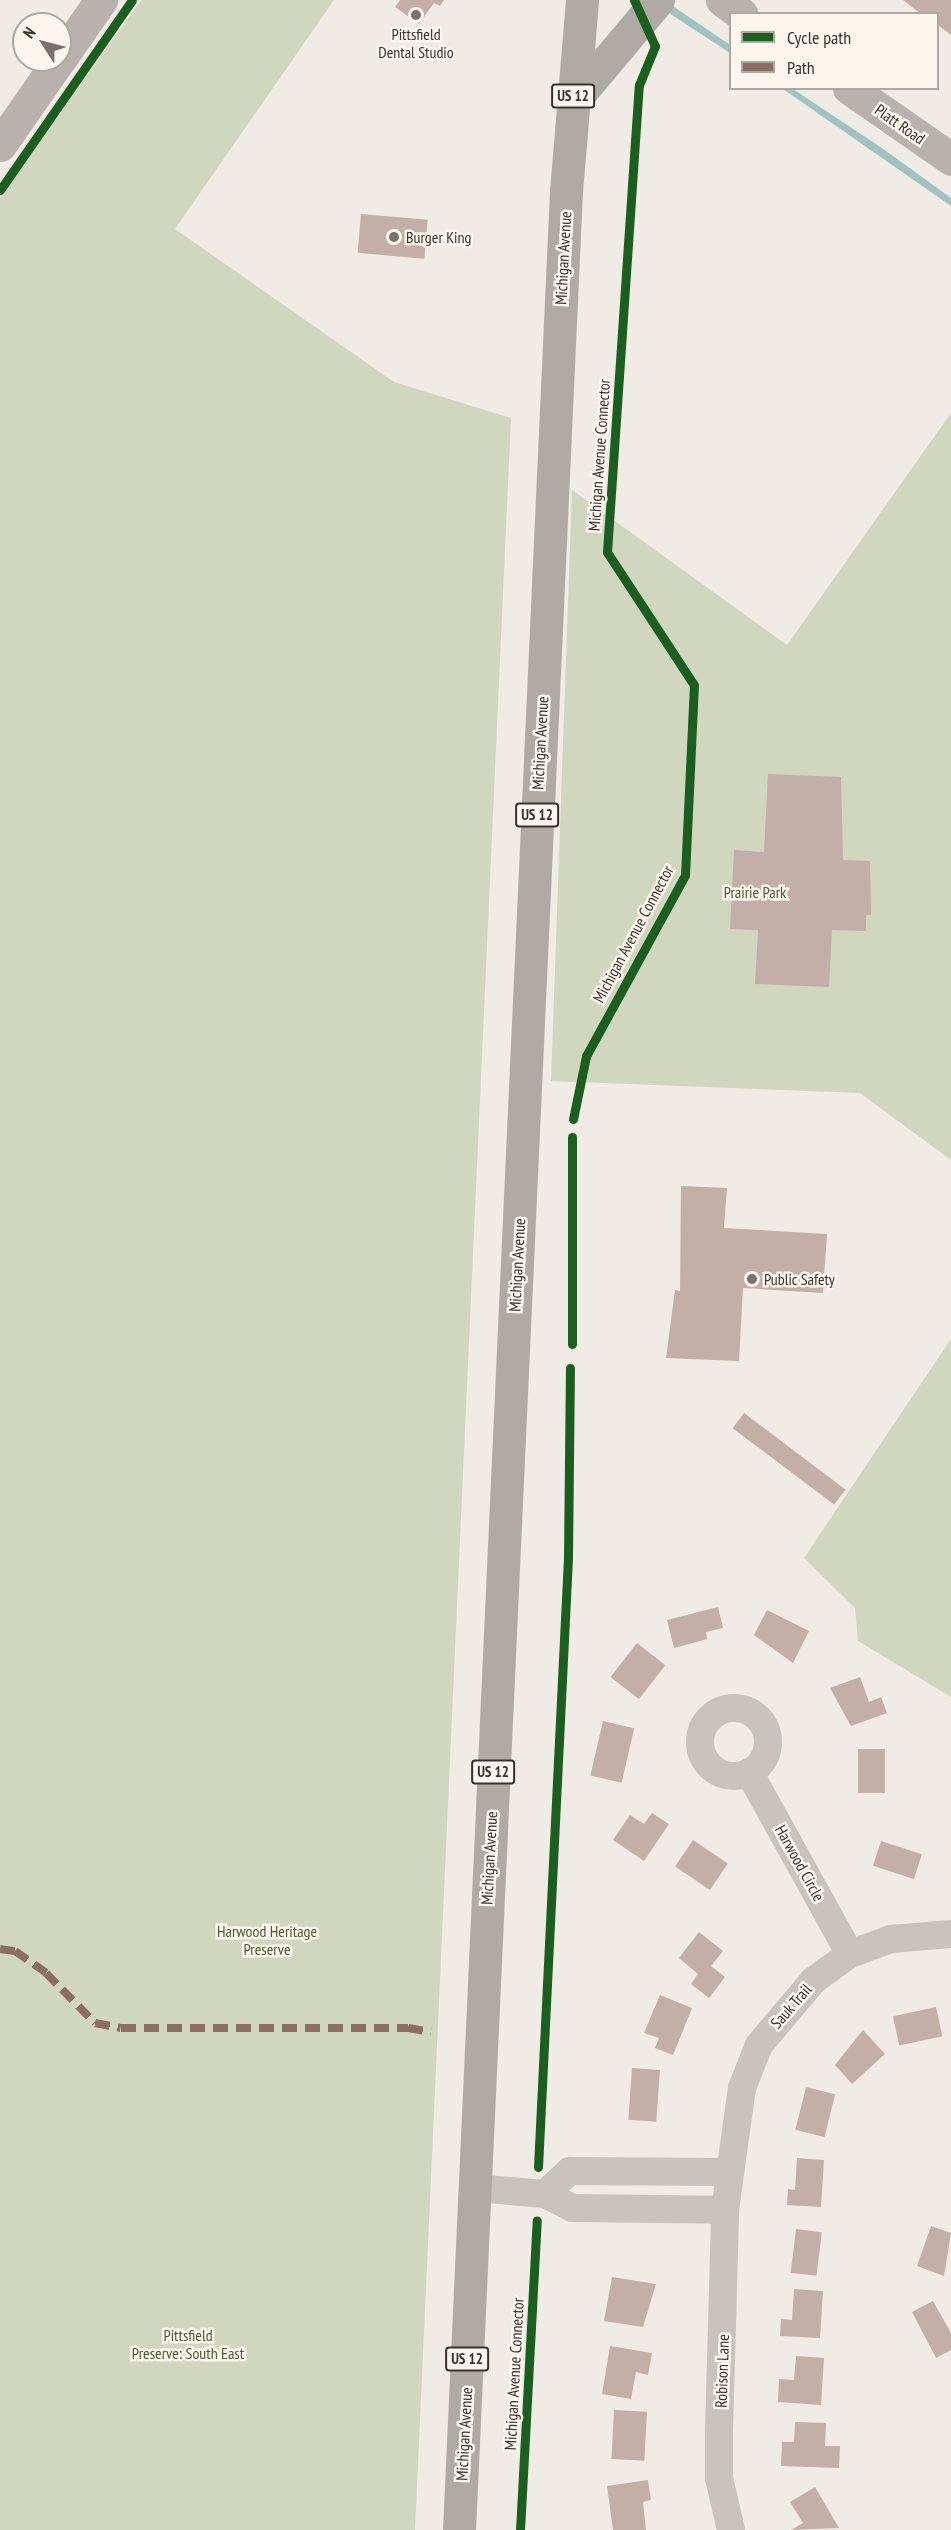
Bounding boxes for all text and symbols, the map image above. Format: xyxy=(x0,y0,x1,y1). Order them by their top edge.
marker: Pittsfield Dental Studio xyxy=(409,8,423,22)
north arrow xyxy=(12,12,72,72)
legend xyxy=(729,12,939,90)
text: N xyxy=(18,23,40,42)
place label: Pittsfield Dental Studio xyxy=(378,24,454,62)
text: Cycle path xyxy=(787,26,851,49)
text: Path xyxy=(787,56,815,79)
road number: US 12 xyxy=(550,84,596,108)
street label: Platt Road xyxy=(871,100,929,148)
street label: Michigan Avenue xyxy=(551,211,575,305)
place label: Burger King xyxy=(406,227,471,247)
marker: Burger King xyxy=(387,230,401,244)
street label: Michigan Avenue Connector xyxy=(584,378,614,532)
street label: Michigan Avenue xyxy=(528,696,552,790)
road number: US 12 xyxy=(514,803,560,827)
street label: Michigan Avenue Connector xyxy=(589,862,677,1006)
park label: Prairie Park xyxy=(724,882,786,902)
street label: Michigan Avenue xyxy=(505,1218,529,1312)
place label: Public Safety xyxy=(764,1269,835,1289)
marker: Public Safety xyxy=(745,1272,759,1286)
road number: US 12 xyxy=(470,1760,516,1784)
street label: Michigan Avenue xyxy=(477,1811,501,1905)
street label: Harwood Circle xyxy=(771,1822,829,1904)
park label: Harwood Heritage Preserve xyxy=(217,1921,317,1959)
street label: Sauk Trail xyxy=(766,1979,816,2033)
street label: Michigan Avenue Connector xyxy=(500,2297,528,2451)
park label: Pittsfield Preserve: South East xyxy=(132,2325,244,2363)
street label: Robison Lane xyxy=(711,2334,733,2408)
road number: US 12 xyxy=(444,2347,490,2371)
street label: Michigan Avenue xyxy=(452,2387,476,2481)

